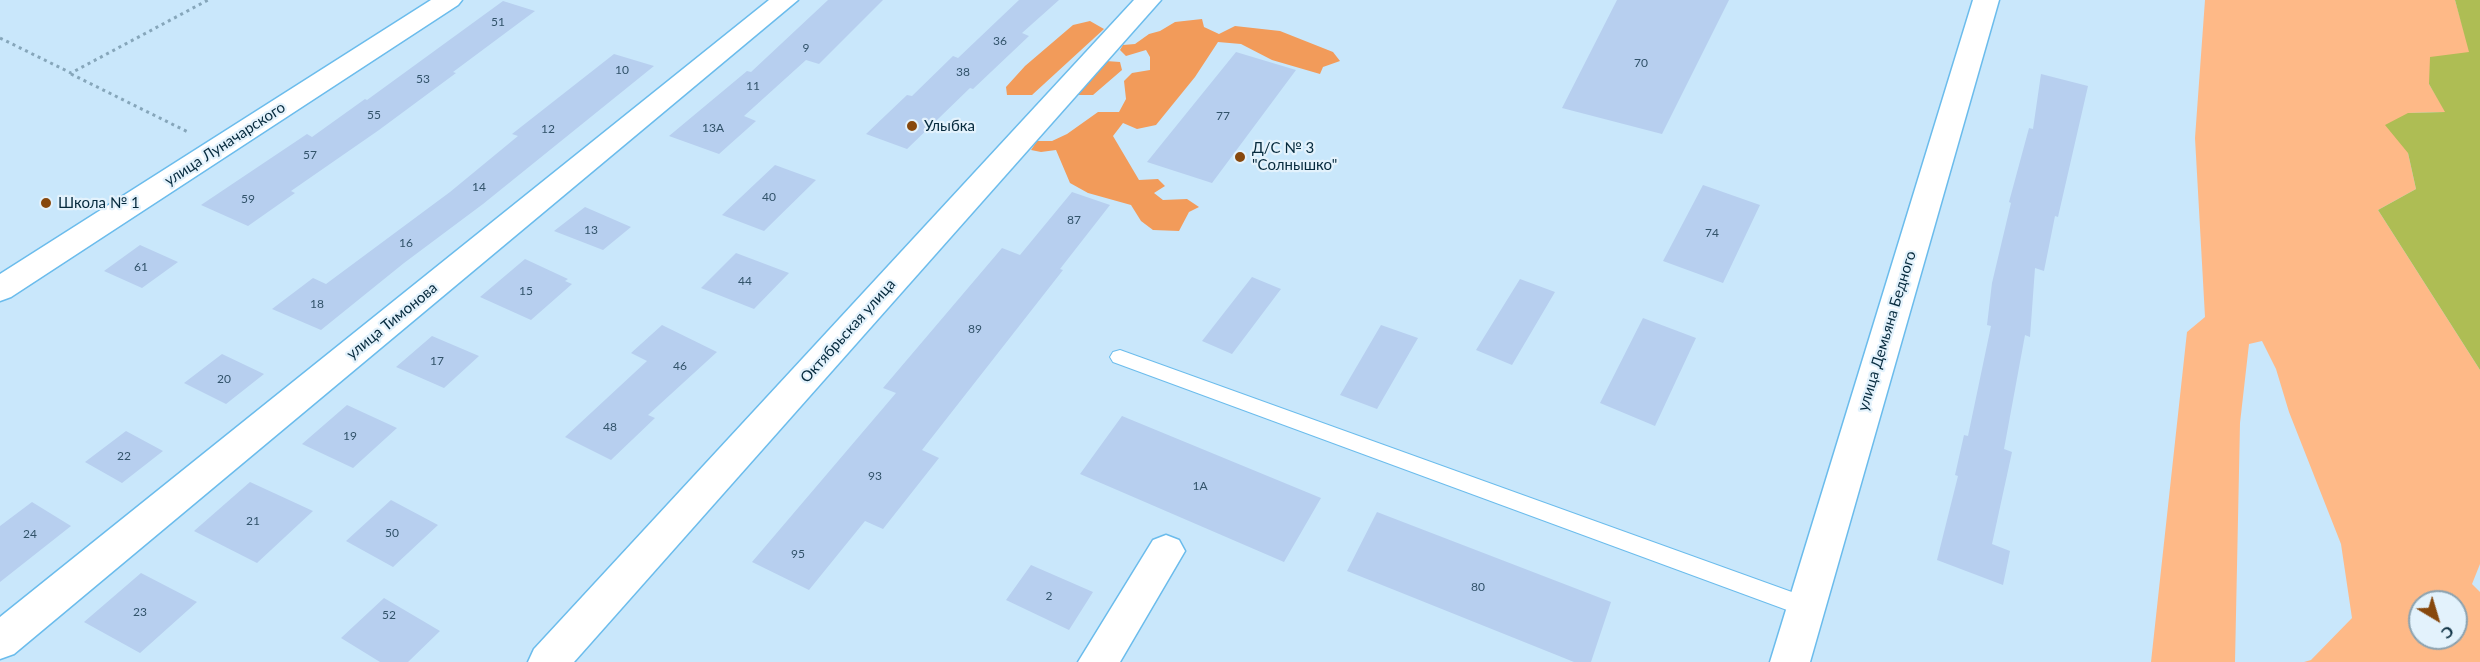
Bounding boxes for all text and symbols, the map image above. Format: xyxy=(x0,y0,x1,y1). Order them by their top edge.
house number: 51 xyxy=(491,15,505,29)
house number: 36 xyxy=(993,34,1007,48)
house number: 9 xyxy=(803,41,809,55)
house number: 70 xyxy=(1634,56,1648,70)
house number: 10 xyxy=(615,63,629,77)
house number: 38 xyxy=(956,65,970,79)
house number: 53 xyxy=(416,72,430,86)
house number: 11 xyxy=(746,79,760,93)
street label: улица Луначарского xyxy=(161,98,289,190)
house number: 55 xyxy=(367,108,381,122)
house number: 77 xyxy=(1216,109,1230,123)
place label: Улыбка xyxy=(924,117,975,135)
marker: Улыбка xyxy=(905,119,919,133)
house number: 13А xyxy=(702,121,724,135)
house number: 12 xyxy=(541,122,555,136)
place label: Д/С № 3 "Солнышко" xyxy=(1252,139,1337,174)
house number: 57 xyxy=(303,148,317,162)
marker: Д/С № 3 "Солнышко" xyxy=(1233,150,1247,164)
house number: 14 xyxy=(472,180,486,194)
house number: 40 xyxy=(762,190,776,204)
house number: 59 xyxy=(241,192,255,206)
place label: Школа № 1 xyxy=(58,194,140,212)
marker: Школа № 1 xyxy=(39,196,53,210)
house number: 87 xyxy=(1067,213,1081,227)
house number: 13 xyxy=(584,223,598,237)
house number: 74 xyxy=(1705,226,1719,240)
house number: 16 xyxy=(399,236,413,250)
street label: улица Демьяна Бедного xyxy=(1854,249,1920,413)
house number: 61 xyxy=(134,260,148,274)
house number: 44 xyxy=(738,274,752,288)
street label: Октябрьская улица xyxy=(797,275,899,387)
street label: улица Тимонова xyxy=(343,279,441,363)
house number: 15 xyxy=(519,284,533,298)
house number: 18 xyxy=(310,297,324,311)
house number: 89 xyxy=(968,322,982,336)
house number: 17 xyxy=(430,354,444,368)
house number: 46 xyxy=(673,359,687,373)
house number: 20 xyxy=(217,372,231,386)
house number: 48 xyxy=(603,420,617,434)
house number: 19 xyxy=(343,429,357,443)
house number: 22 xyxy=(117,449,131,463)
house number: 93 xyxy=(868,469,882,483)
house number: 1А xyxy=(1192,479,1208,493)
house number: 21 xyxy=(246,514,260,528)
house number: 50 xyxy=(385,526,399,540)
house number: 24 xyxy=(23,527,37,541)
house number: 95 xyxy=(791,547,805,561)
house number: 80 xyxy=(1471,580,1485,594)
house number: 2 xyxy=(1046,589,1052,603)
north arrow xyxy=(2408,590,2468,650)
house number: 23 xyxy=(133,605,147,619)
house number: 52 xyxy=(382,608,396,622)
text: С xyxy=(2438,622,2458,644)

